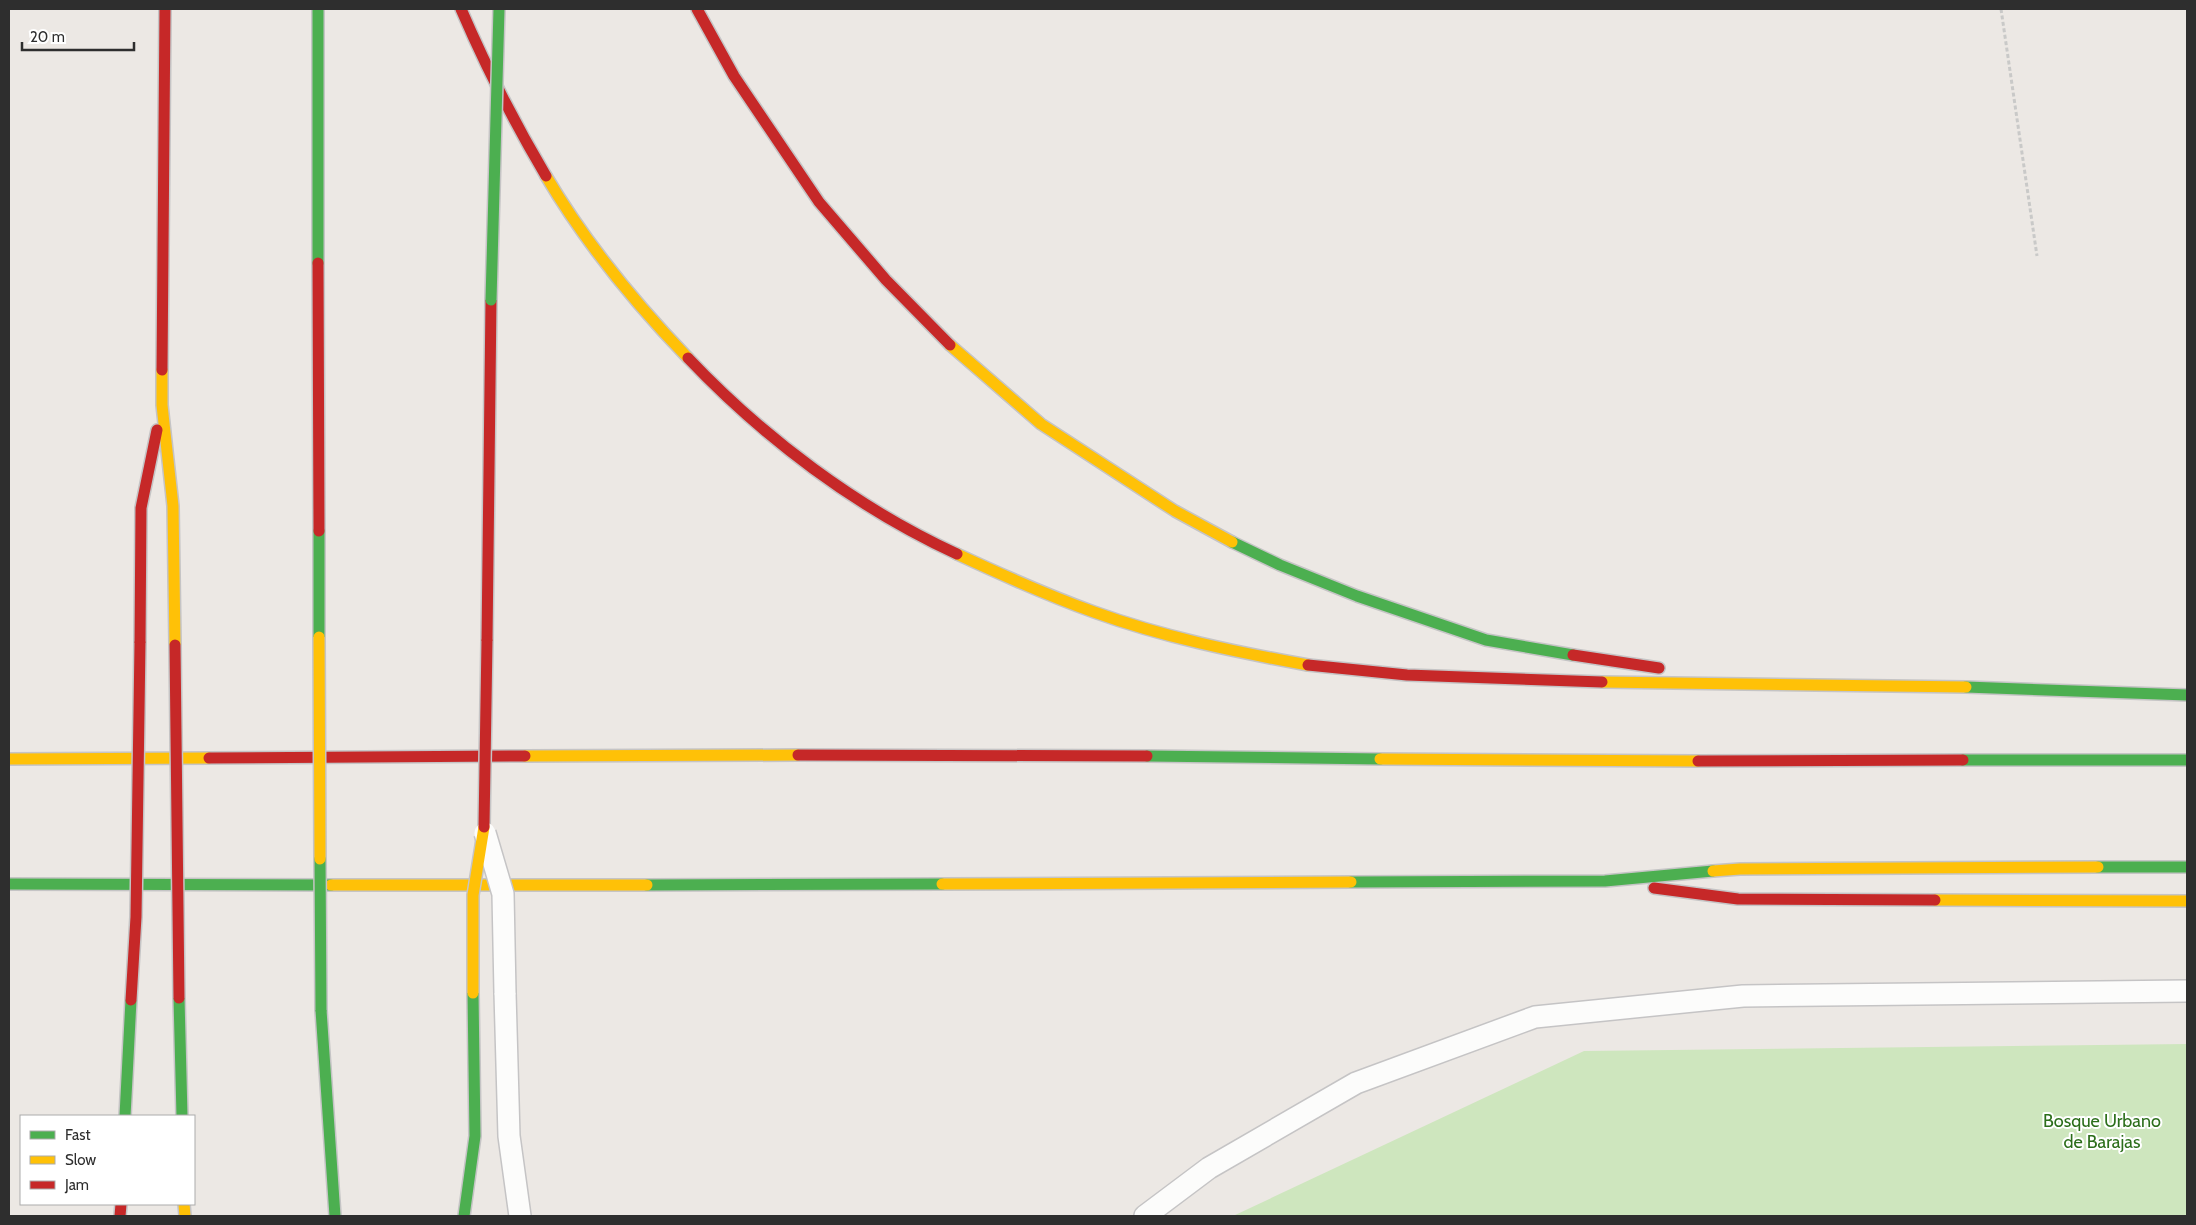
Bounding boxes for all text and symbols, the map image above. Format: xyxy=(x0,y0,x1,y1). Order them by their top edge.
scale bar xyxy=(22,20,135,52)
text: 20 m xyxy=(30,28,65,46)
park label: Bosque Urbano de Barajas xyxy=(2043,1110,2161,1153)
legend xyxy=(20,1115,195,1205)
text: Fast xyxy=(65,1126,90,1144)
text: Slow xyxy=(65,1151,96,1169)
text: Jam xyxy=(64,1176,89,1194)

